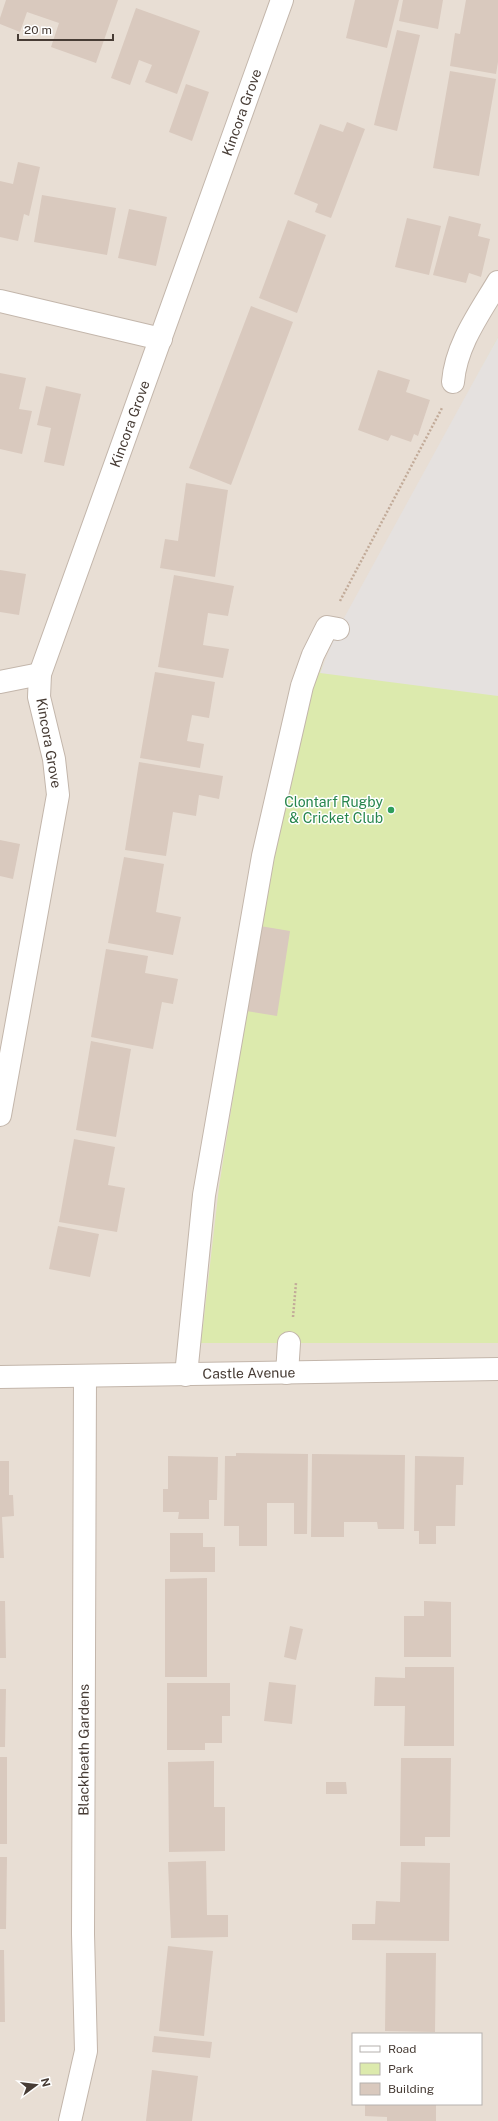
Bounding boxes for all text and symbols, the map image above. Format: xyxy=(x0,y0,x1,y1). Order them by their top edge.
scale bar xyxy=(18,16,113,42)
text: 20 m xyxy=(24,23,52,37)
street label: Kincora Grove xyxy=(219,67,265,158)
street label: Kincora Grove xyxy=(107,378,153,470)
street label: Kincora Grove xyxy=(33,697,65,789)
place label: Clontarf Rugby & Cricket Club xyxy=(284,794,384,826)
marker: Clontarf Rugby & Cricket Club xyxy=(386,805,396,815)
street label: Castle Avenue xyxy=(202,1364,296,1382)
street label: Blackheath Gardens xyxy=(75,1684,92,1816)
legend xyxy=(352,2033,482,2105)
text: Road xyxy=(388,2042,416,2056)
text: Park xyxy=(388,2062,414,2076)
north arrow xyxy=(16,2065,56,2105)
text: N xyxy=(39,2077,53,2088)
text: Building xyxy=(388,2082,434,2096)

